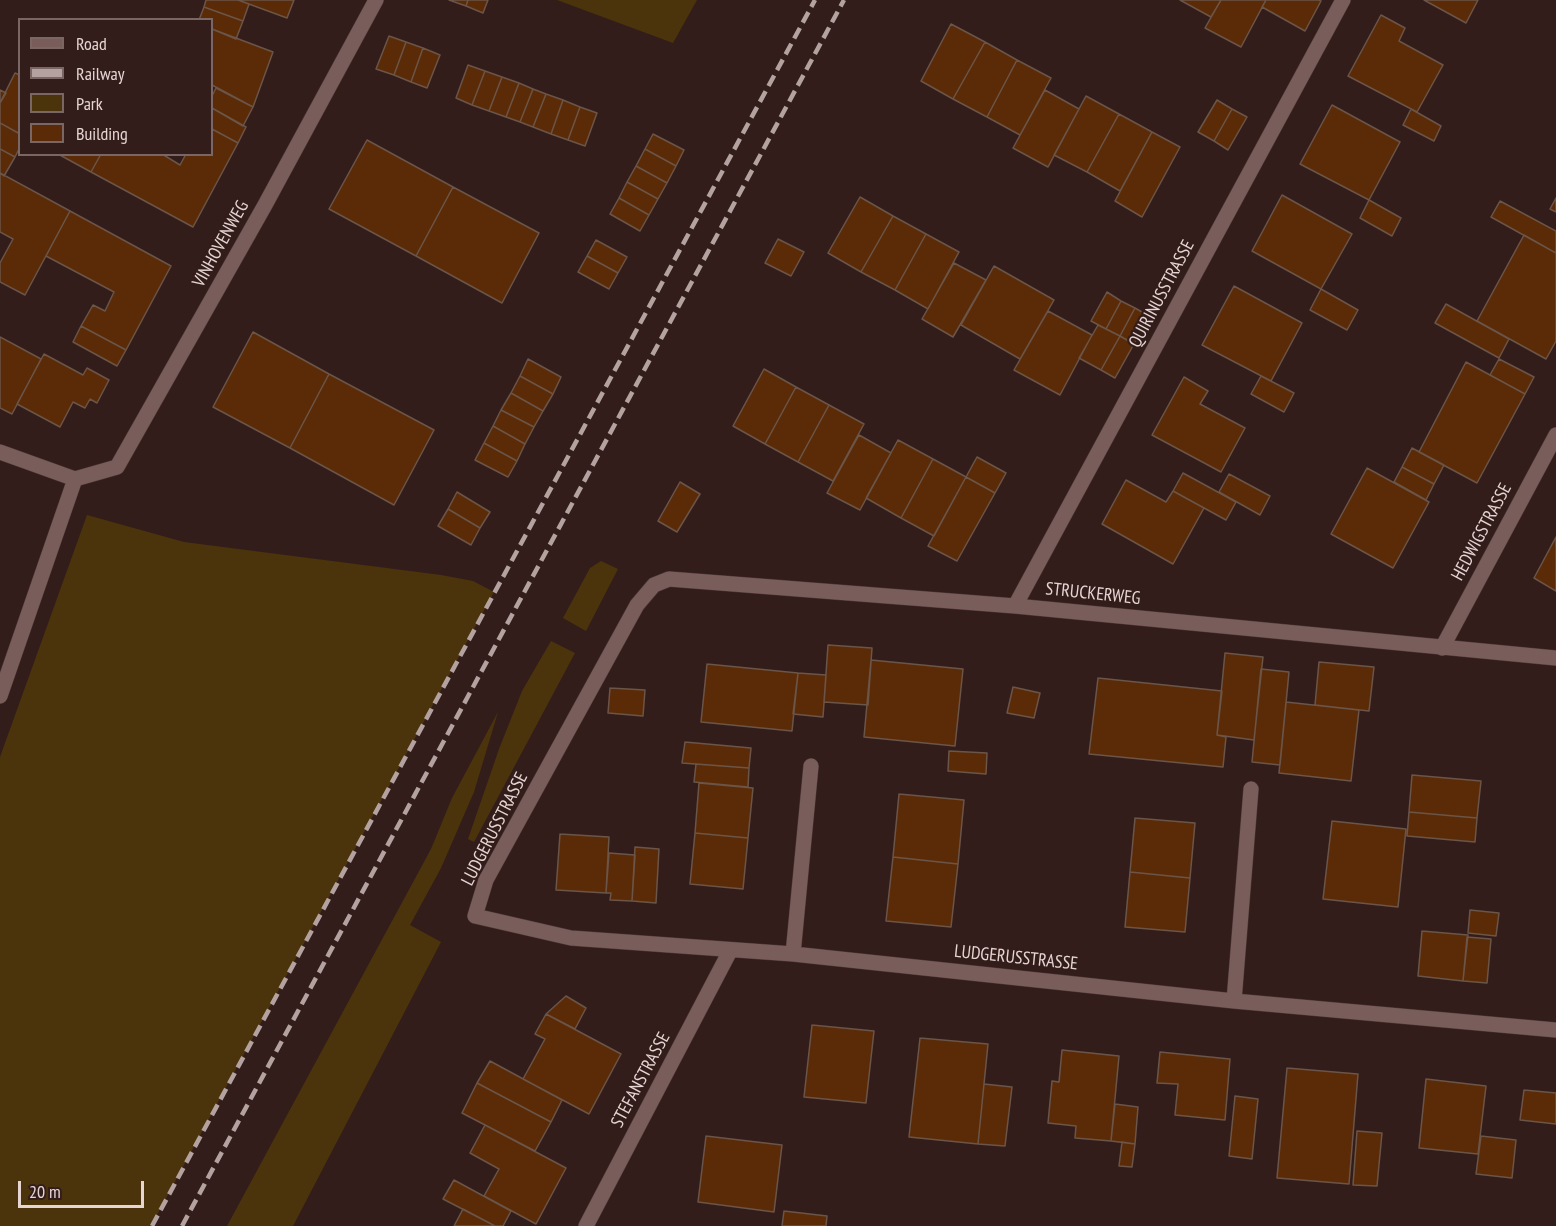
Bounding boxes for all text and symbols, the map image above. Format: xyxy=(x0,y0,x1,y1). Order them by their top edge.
legend xyxy=(18,18,213,156)
text: Road xyxy=(76,32,107,55)
text: Railway xyxy=(76,62,125,85)
text: Park xyxy=(76,92,103,115)
text: Building xyxy=(76,122,128,145)
street label: VINHOVENWEG xyxy=(188,197,254,291)
street label: QUIRINUSSTRASSE xyxy=(1125,237,1199,351)
street label: HEDWIGSTRASSE xyxy=(1447,480,1517,584)
street label: STRUCKERWEG xyxy=(1044,578,1142,610)
street label: LUDGERUSSTRASSE xyxy=(457,769,533,889)
street label: LUDGERUSSTRASSE xyxy=(953,941,1079,975)
street label: STEFANSTRASSE xyxy=(607,1029,675,1131)
scale bar xyxy=(21,1169,147,1207)
text: 20 m xyxy=(29,1180,61,1203)

